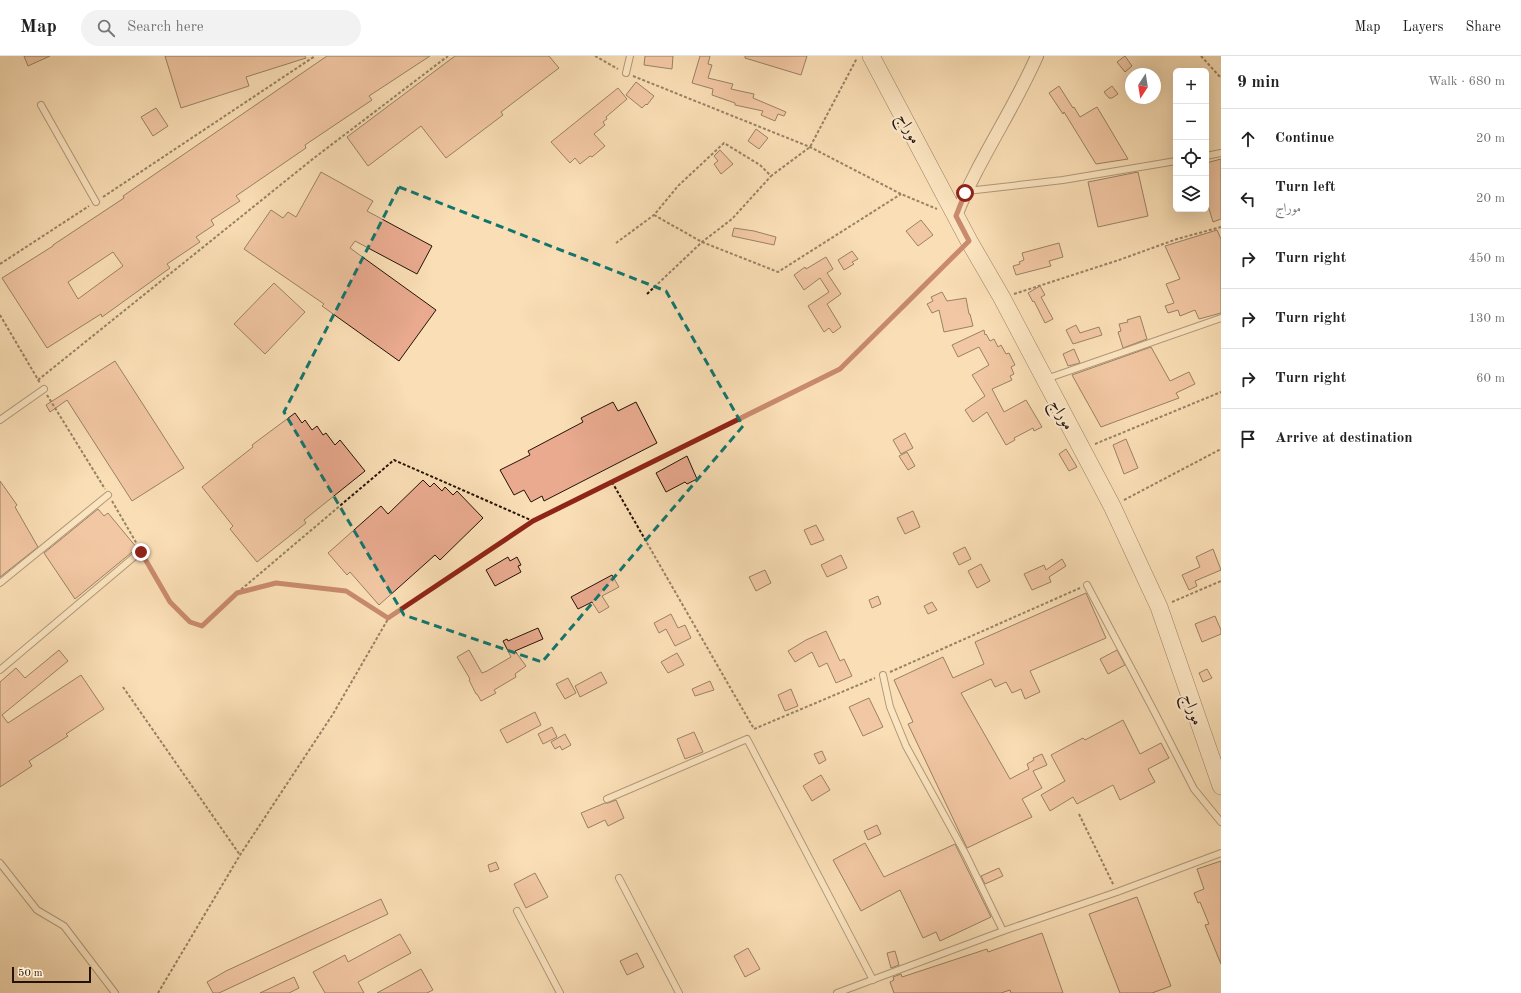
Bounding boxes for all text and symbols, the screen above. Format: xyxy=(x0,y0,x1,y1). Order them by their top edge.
search box xyxy=(81,10,361,46)
icon: search xyxy=(95,17,117,39)
text: Map xyxy=(20,18,57,37)
text: Search here xyxy=(127,20,204,35)
text: Map xyxy=(1355,20,1381,34)
text: Layers xyxy=(1403,20,1444,34)
text: Share xyxy=(1466,20,1501,34)
north arrow xyxy=(1125,68,1161,104)
map controls xyxy=(1173,68,1209,212)
button: + xyxy=(1173,68,1209,104)
text: 9 min xyxy=(1237,74,1280,91)
text: Walk · 680 m xyxy=(1428,75,1505,88)
button: − xyxy=(1173,104,1209,140)
street label: موراج xyxy=(889,111,923,149)
icon: ahead xyxy=(1237,128,1259,150)
text: Continue xyxy=(1275,131,1334,146)
text: 20 m xyxy=(1476,132,1505,145)
button: locate xyxy=(1173,140,1209,176)
button: layers xyxy=(1173,176,1209,212)
text: Turn left xyxy=(1275,180,1335,195)
route start xyxy=(956,184,974,202)
icon: left xyxy=(1237,188,1259,210)
text: 20 m xyxy=(1476,192,1505,205)
text: موراج xyxy=(1275,202,1301,215)
icon: right xyxy=(1237,248,1259,270)
text: Turn right xyxy=(1275,251,1346,266)
text: 450 m xyxy=(1468,252,1505,265)
icon: right xyxy=(1237,308,1259,330)
text: Turn right xyxy=(1275,311,1346,326)
text: 130 m xyxy=(1468,312,1505,325)
icon: right xyxy=(1237,368,1259,390)
text: Turn right xyxy=(1275,371,1346,386)
text: 60 m xyxy=(1476,372,1505,385)
street label: موراج xyxy=(1042,397,1076,435)
icon: arrive xyxy=(1237,428,1259,450)
text: Arrive at destination xyxy=(1275,431,1413,446)
route end xyxy=(132,543,150,561)
street label: موراج xyxy=(1175,692,1205,729)
scale bar xyxy=(12,965,91,984)
text: 50 m xyxy=(18,968,43,979)

